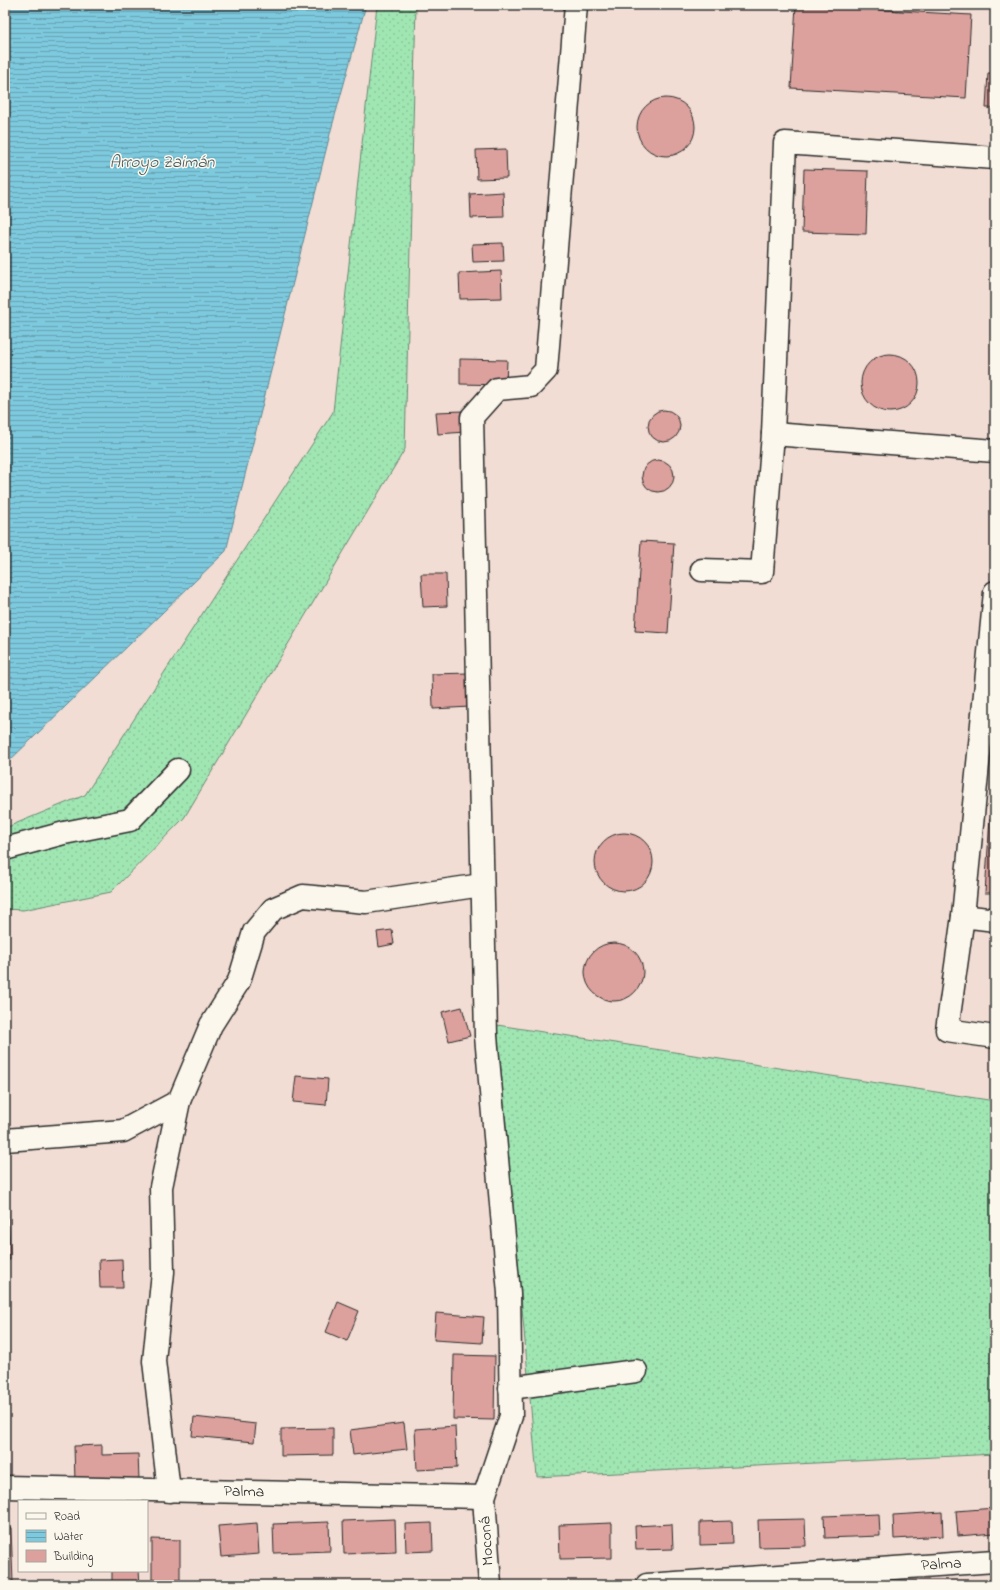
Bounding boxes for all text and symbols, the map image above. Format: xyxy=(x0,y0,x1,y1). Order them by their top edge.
water label: Arroyo Zaimán xyxy=(110,150,215,176)
street label: Palma xyxy=(223,1480,265,1504)
legend xyxy=(18,1500,148,1572)
text: Road xyxy=(54,1508,80,1526)
street label: Moconá xyxy=(473,1515,501,1567)
text: Water xyxy=(54,1528,83,1546)
text: Building xyxy=(53,1548,93,1567)
street label: Palma xyxy=(920,1551,962,1578)

